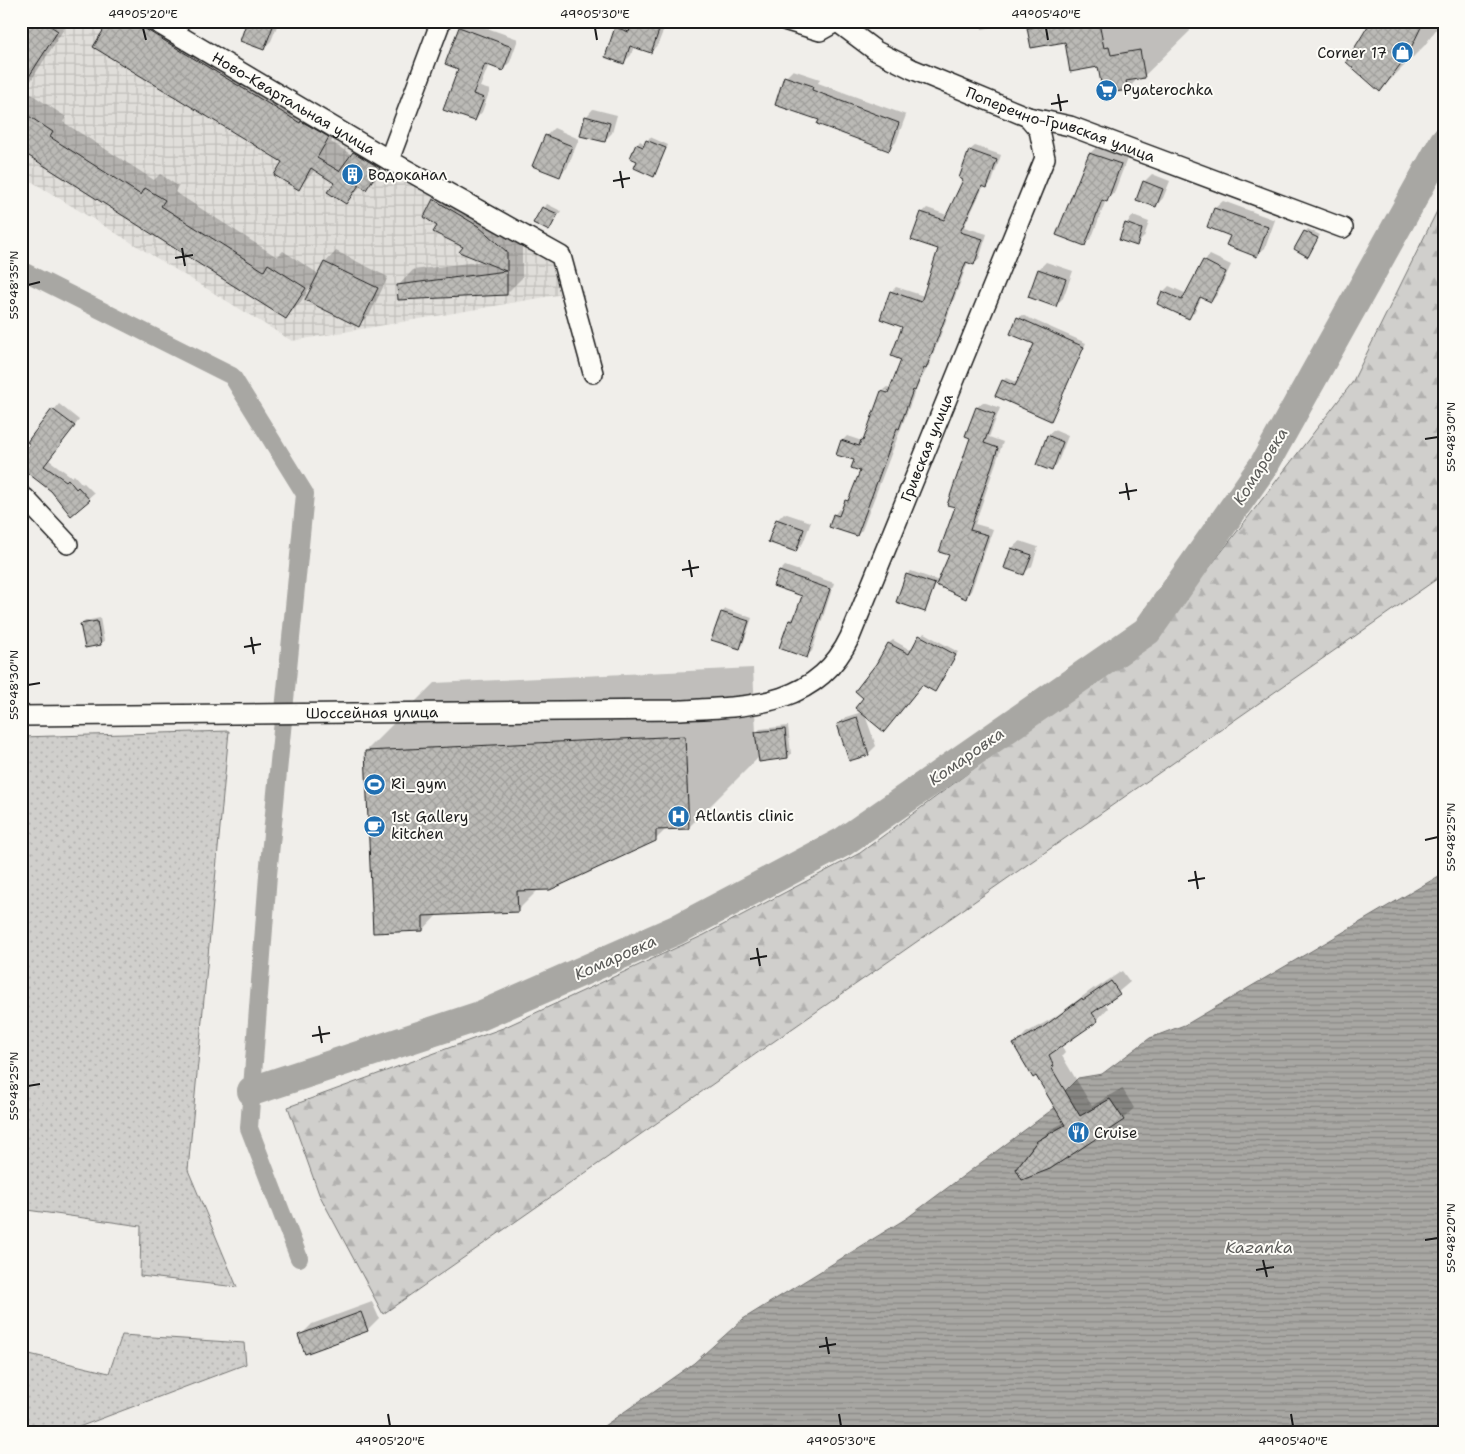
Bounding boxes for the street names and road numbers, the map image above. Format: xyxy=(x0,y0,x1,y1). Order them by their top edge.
street label: Ново-Квартальная улица xyxy=(208,47,380,160)
street label: Поперечно-Гривская улица xyxy=(963,82,1159,167)
street label: Гривская улица xyxy=(896,390,958,505)
street label: Шоссейная улица xyxy=(306,702,439,723)

